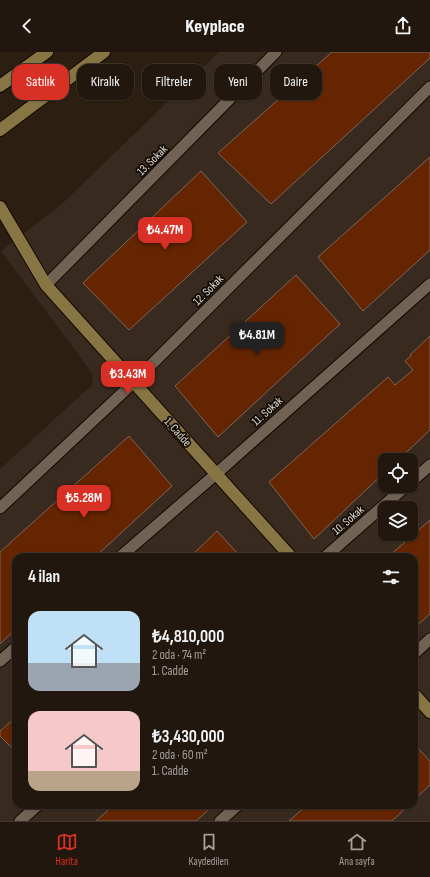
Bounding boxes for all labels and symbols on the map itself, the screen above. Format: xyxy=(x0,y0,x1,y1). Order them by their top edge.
street label: 13. Sokak xyxy=(134,142,171,179)
pin: ₺4.47M xyxy=(132,217,198,251)
street label: 12. Sokak xyxy=(190,272,227,309)
pin: ₺4.81M xyxy=(224,322,290,356)
pin: ₺3.43M xyxy=(95,361,161,395)
street label: 11. Sokak xyxy=(249,393,286,429)
street label: 1. Cadde xyxy=(161,415,195,450)
pin: ₺5.28M xyxy=(51,485,117,519)
street label: 10. Sokak xyxy=(329,502,368,538)

